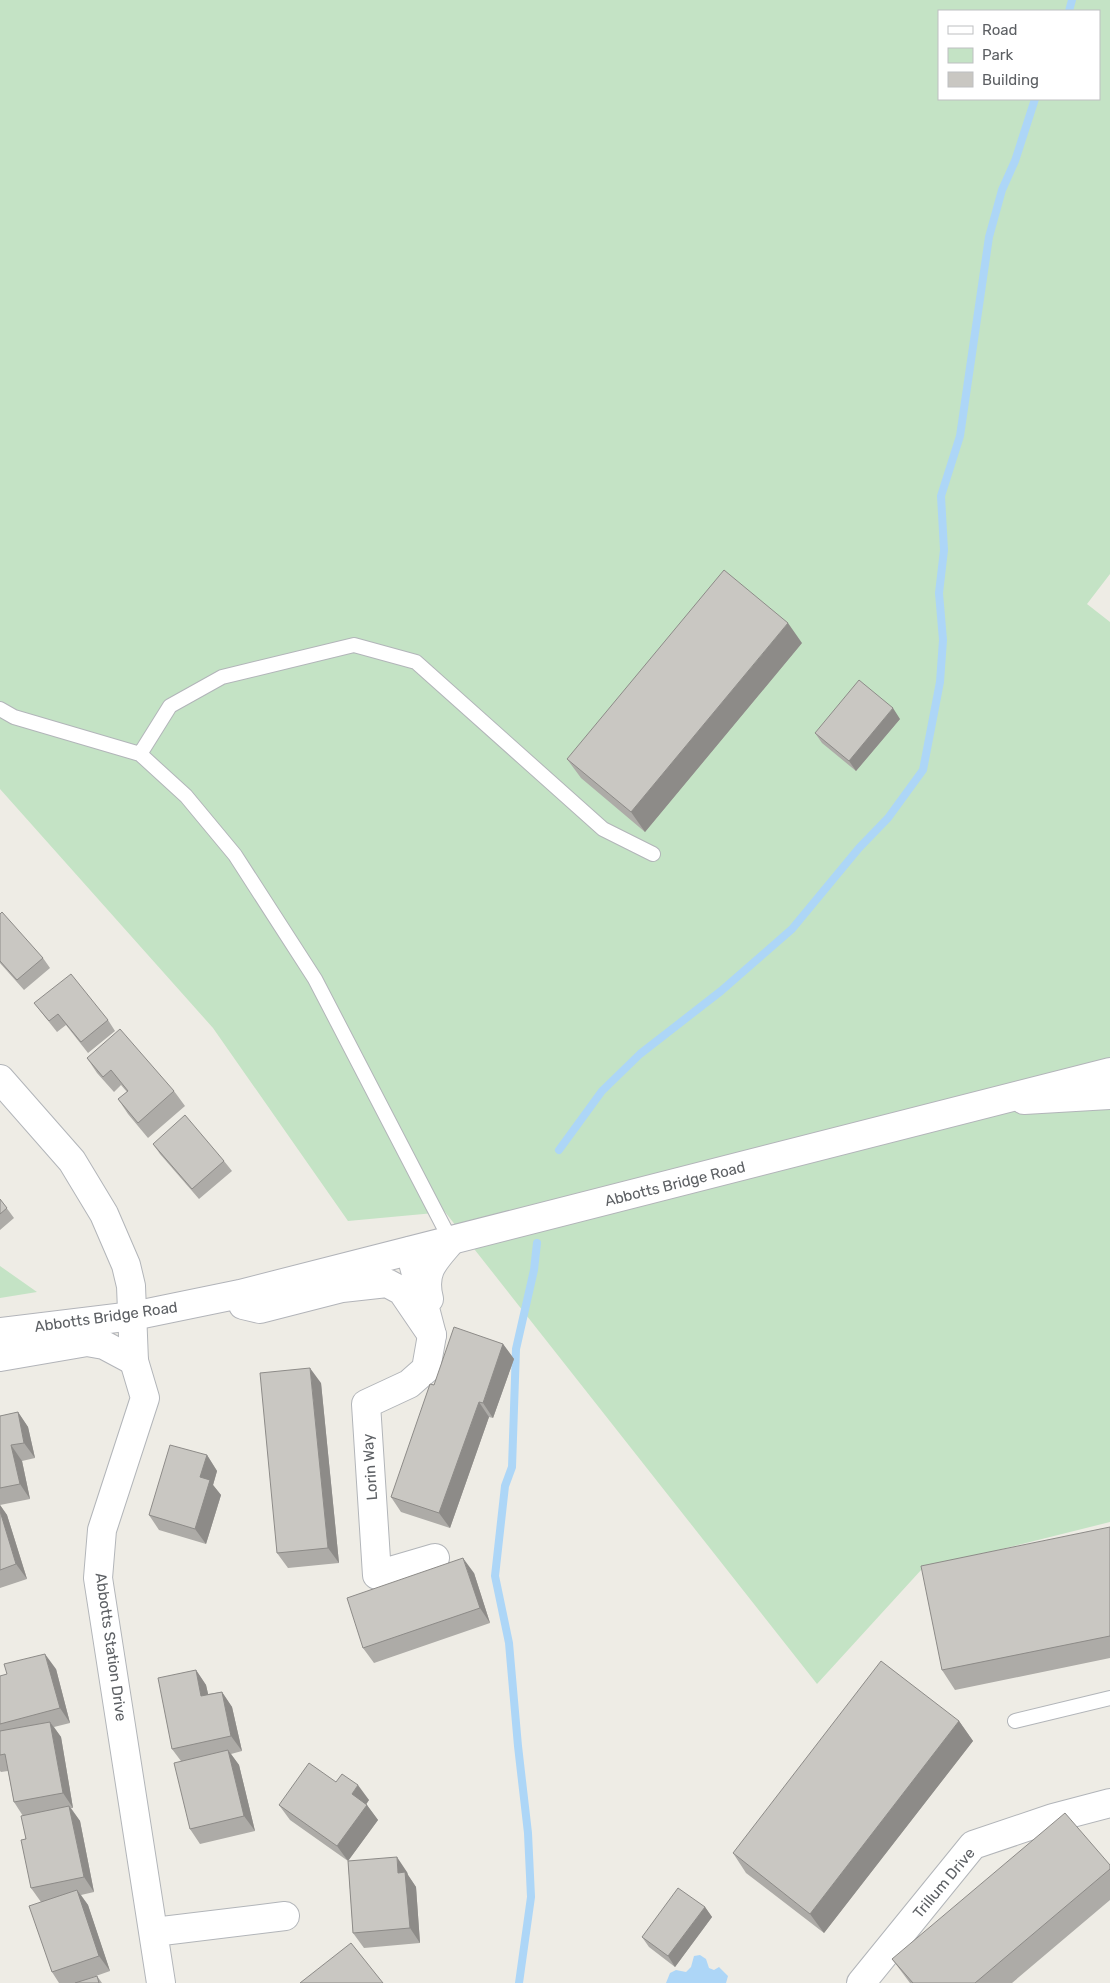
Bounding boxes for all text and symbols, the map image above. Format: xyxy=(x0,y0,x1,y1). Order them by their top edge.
legend xyxy=(938,10,1100,100)
text: Road xyxy=(982,21,1018,39)
text: Park xyxy=(982,46,1013,64)
text: Building xyxy=(982,71,1039,89)
street label: Abbotts Bridge Road xyxy=(603,1158,747,1210)
street label: Abbotts Bridge Road xyxy=(33,1298,179,1336)
street label: Lorin Way xyxy=(359,1433,381,1501)
street label: Abbotts Station Drive xyxy=(92,1572,130,1722)
street label: Trillum Drive xyxy=(909,1844,979,1922)

